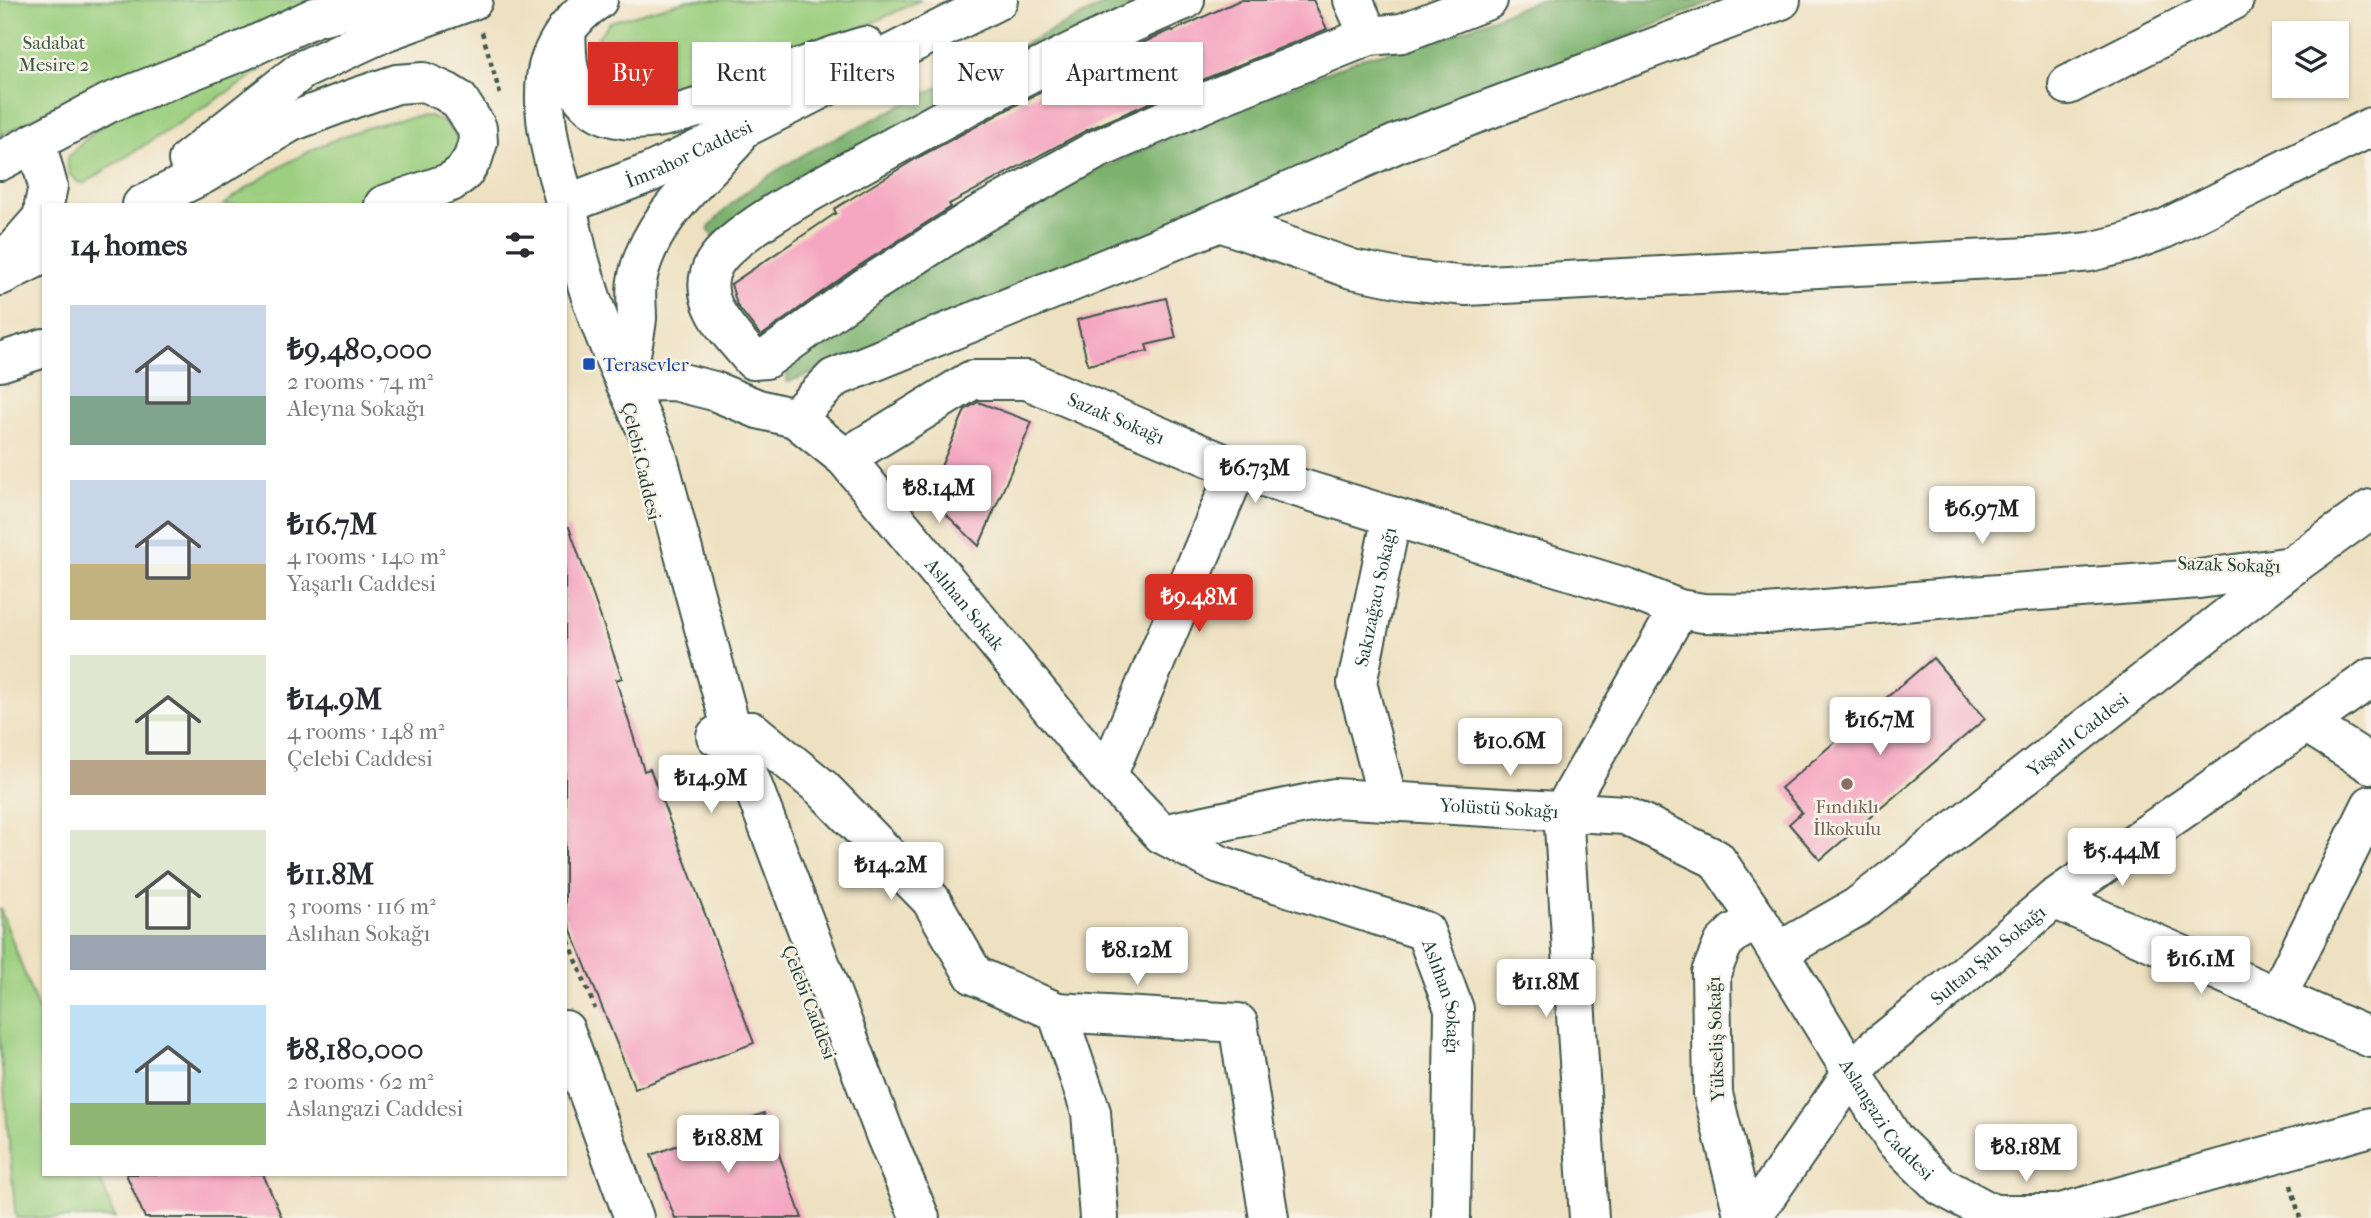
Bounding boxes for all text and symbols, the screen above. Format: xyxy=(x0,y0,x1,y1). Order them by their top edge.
map controls xyxy=(2272,21,2349,98)
button: layers xyxy=(2272,21,2349,98)
park label: Sadabat Mesire 2 xyxy=(19,32,89,76)
chip: Buy xyxy=(588,42,678,105)
chip: Rent xyxy=(692,42,791,105)
chip: Filters xyxy=(805,42,919,105)
chip: New xyxy=(933,42,1028,105)
chip: Apartment xyxy=(1042,42,1203,105)
street label: İmrahor Caddesi xyxy=(623,116,756,193)
icon: filters xyxy=(501,226,539,264)
text: 14 homes xyxy=(70,228,187,263)
text: ₺9,480,000 xyxy=(287,332,432,367)
icon: home xyxy=(126,333,210,417)
place label: Terasevler xyxy=(603,354,690,376)
marker: Terasevler xyxy=(581,356,597,372)
text: 2 rooms · 74 m² xyxy=(287,368,433,395)
street label: Sazak Sokağı xyxy=(1064,388,1168,449)
text: Aleyna Sokağı xyxy=(287,395,425,422)
street label: Çelebi Caddesi xyxy=(616,400,665,523)
pin: ₺6.73M xyxy=(1198,446,1312,505)
text: ₺6.73M xyxy=(1220,454,1290,481)
pin: ₺8.14M xyxy=(882,466,996,525)
text: ₺8.14M xyxy=(903,474,975,501)
pin: ₺6.97M xyxy=(1925,486,2039,546)
text: ₺6.97M xyxy=(1945,495,2019,522)
text: ₺16.7M xyxy=(287,507,377,542)
icon: home xyxy=(126,508,210,592)
street label: Sakızağacı Sokağı xyxy=(1351,525,1401,669)
text: 4 rooms · 140 m² xyxy=(287,543,446,570)
street label: Sazak Sokağı xyxy=(2177,552,2281,578)
street label: Aslıhan Sokak xyxy=(920,553,1009,655)
text: Yaşarlı Caddesi xyxy=(287,570,436,597)
pin: ₺9.48M xyxy=(1142,574,1256,634)
text: ₺9.48M xyxy=(1161,583,1237,610)
text: ₺14.9M xyxy=(287,682,382,717)
icon: home xyxy=(126,683,210,767)
street label: Yaşarlı Caddesi xyxy=(2022,688,2134,782)
pin: ₺16.7M xyxy=(1823,698,1937,757)
text: ₺16.7M xyxy=(1845,706,1915,733)
text: 4 rooms · 148 m² xyxy=(287,718,444,745)
pin: ₺10.6M xyxy=(1453,718,1567,778)
text: ₺10.6M xyxy=(1474,727,1546,754)
text: Çelebi Caddesi xyxy=(287,745,433,772)
pin: ₺14.9M xyxy=(654,756,768,815)
text: ₺14.9M xyxy=(675,764,747,791)
marker: Fındıklı İlkokulu xyxy=(1839,776,1855,792)
street label: Yolüstü Sokağı xyxy=(1438,794,1559,823)
place label: Fındıklı İlkokulu xyxy=(1813,796,1881,840)
pin: ₺5.44M xyxy=(2065,828,2179,888)
text: ₺5.44M xyxy=(2084,837,2160,864)
pin: ₺14.2M xyxy=(834,842,948,902)
text: ₺14.2M xyxy=(855,851,927,878)
text: ₺11.8M xyxy=(287,857,374,892)
icon: home xyxy=(126,858,210,942)
text: 3 rooms · 116 m² xyxy=(287,893,436,920)
street label: Sultan Şah Sokağı xyxy=(1927,901,2051,1010)
text: Aslıhan Sokağı xyxy=(287,920,430,947)
pin: ₺8.12M xyxy=(1080,928,1194,987)
text: ₺8.12M xyxy=(1102,936,1172,963)
street label: Aslıhan Sokağı xyxy=(1417,936,1464,1054)
pin: ₺16.1M xyxy=(2144,936,2258,996)
street label: Çelebi Caddesi xyxy=(776,942,841,1063)
text: ₺16.1M xyxy=(2167,945,2235,972)
pin: ₺11.8M xyxy=(1489,960,1603,1019)
text: ₺11.8M xyxy=(1513,968,1579,995)
street label: Yükseliş Sokağı xyxy=(1703,976,1729,1103)
text: ₺8,180,000 xyxy=(287,1032,424,1067)
icon: home xyxy=(126,1033,210,1117)
street label: Aslangazi Caddesi xyxy=(1834,1054,1938,1185)
text: 2 rooms · 62 m² xyxy=(287,1068,434,1095)
text: Aslangazi Caddesi xyxy=(287,1095,463,1122)
pin: ₺18.8M xyxy=(671,1116,785,1175)
text: ₺18.8M xyxy=(693,1124,763,1151)
pin: ₺8.18M xyxy=(1969,1124,2083,1184)
text: ₺8.18M xyxy=(1991,1133,2061,1160)

